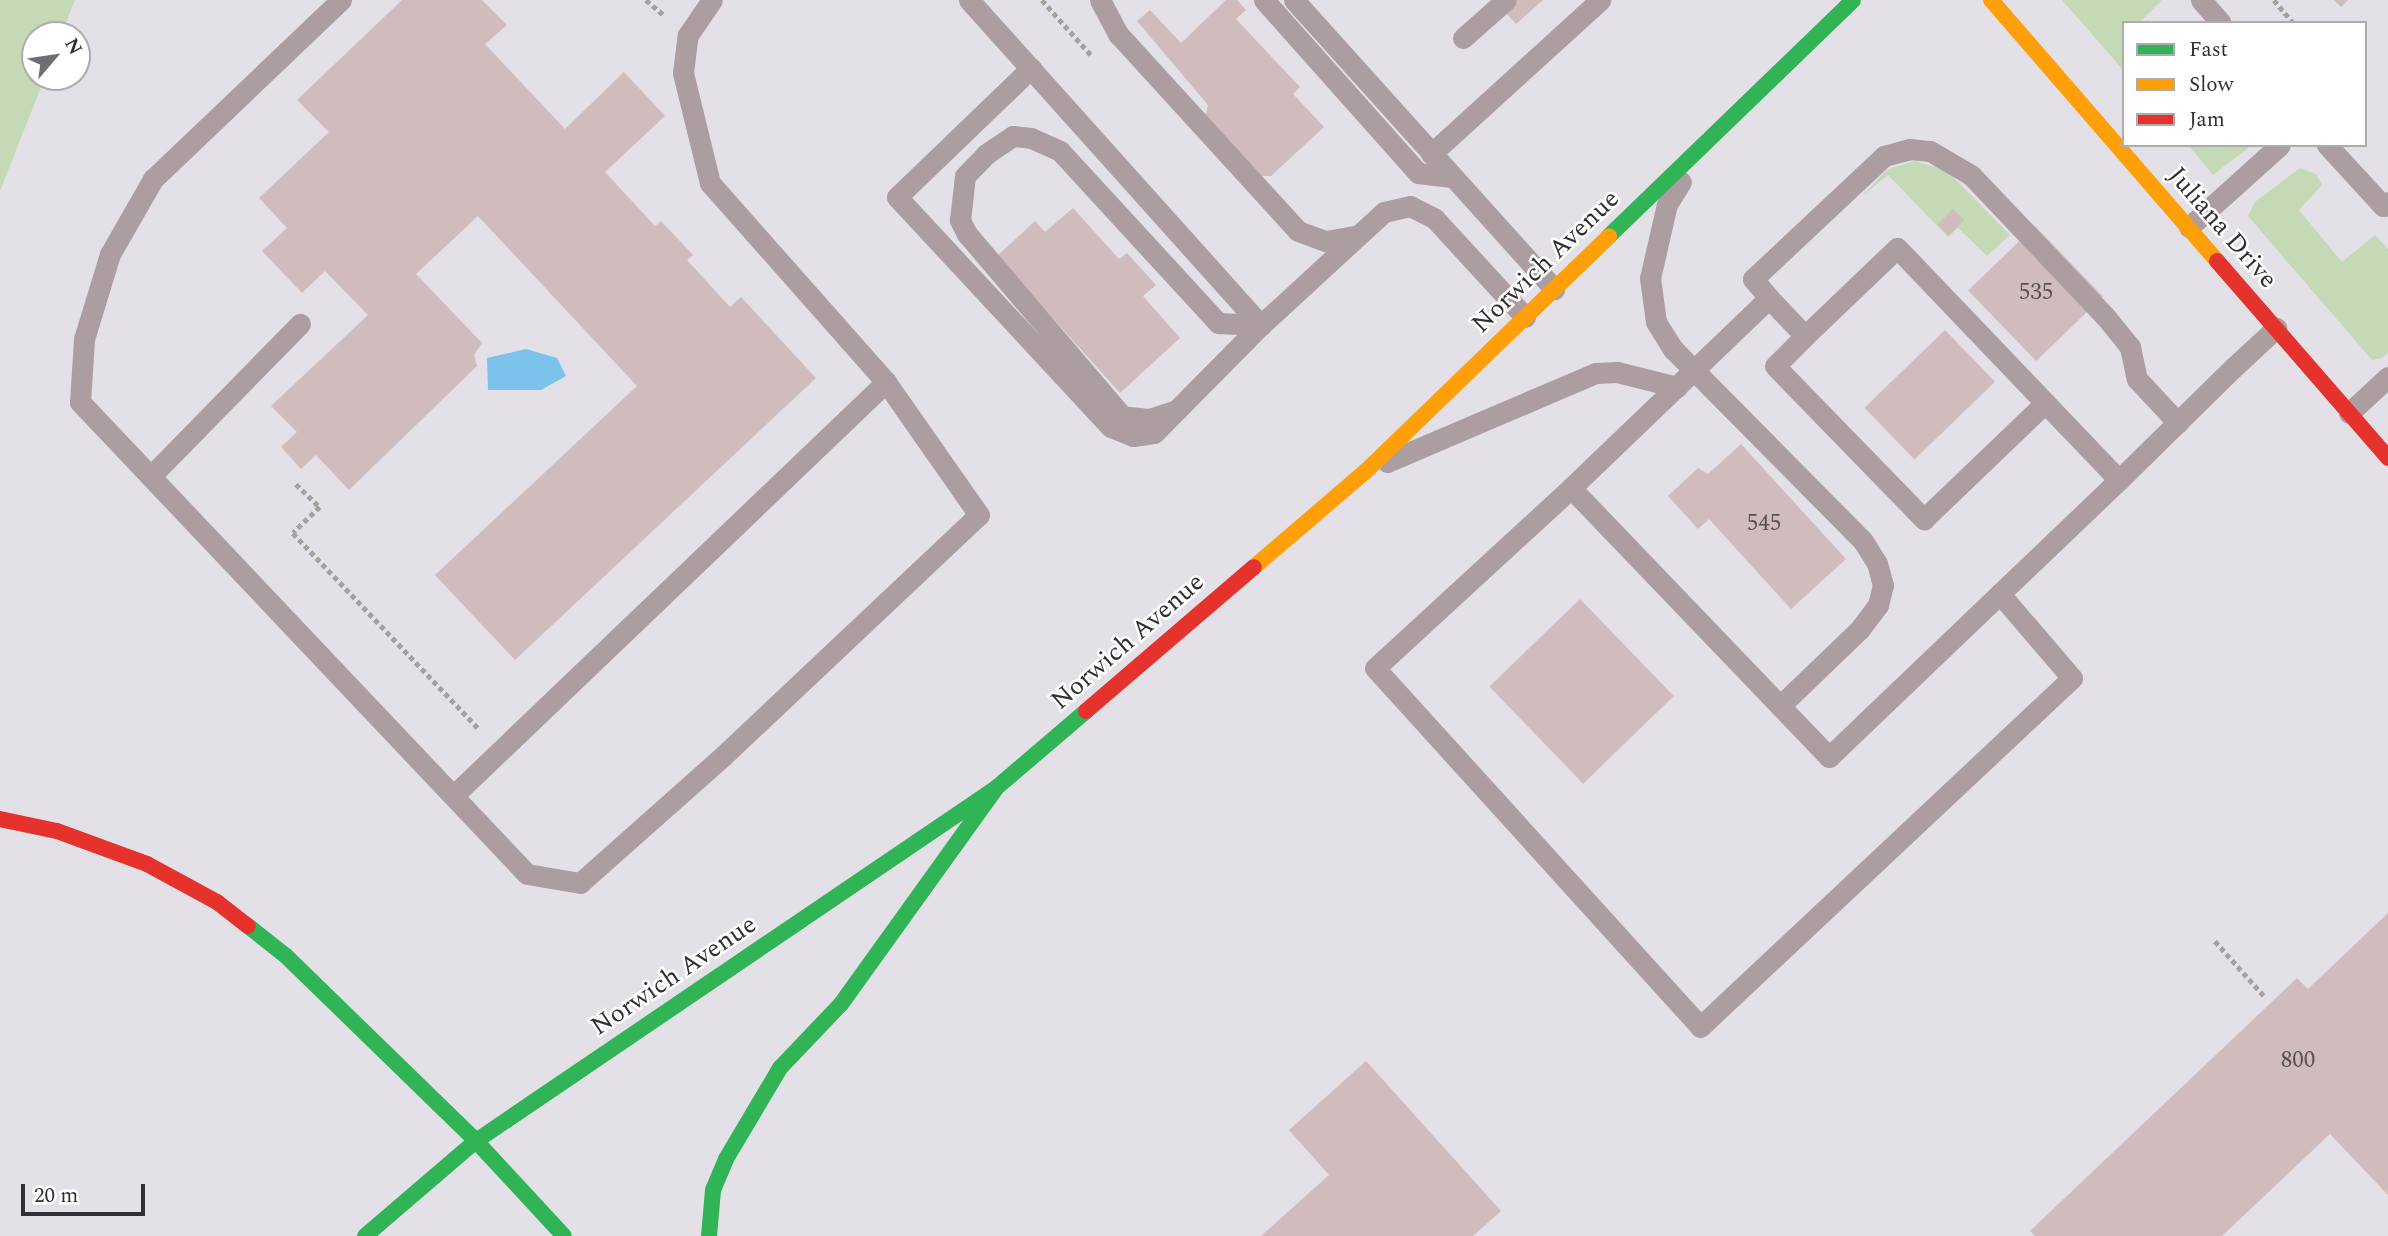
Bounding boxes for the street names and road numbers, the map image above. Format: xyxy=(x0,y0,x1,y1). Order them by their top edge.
street label: Juliana Drive xyxy=(2161,161,2283,295)
street label: Norwich Avenue xyxy=(1466,184,1626,340)
street label: Norwich Avenue xyxy=(1045,567,1211,717)
street label: Norwich Avenue xyxy=(585,909,763,1043)

